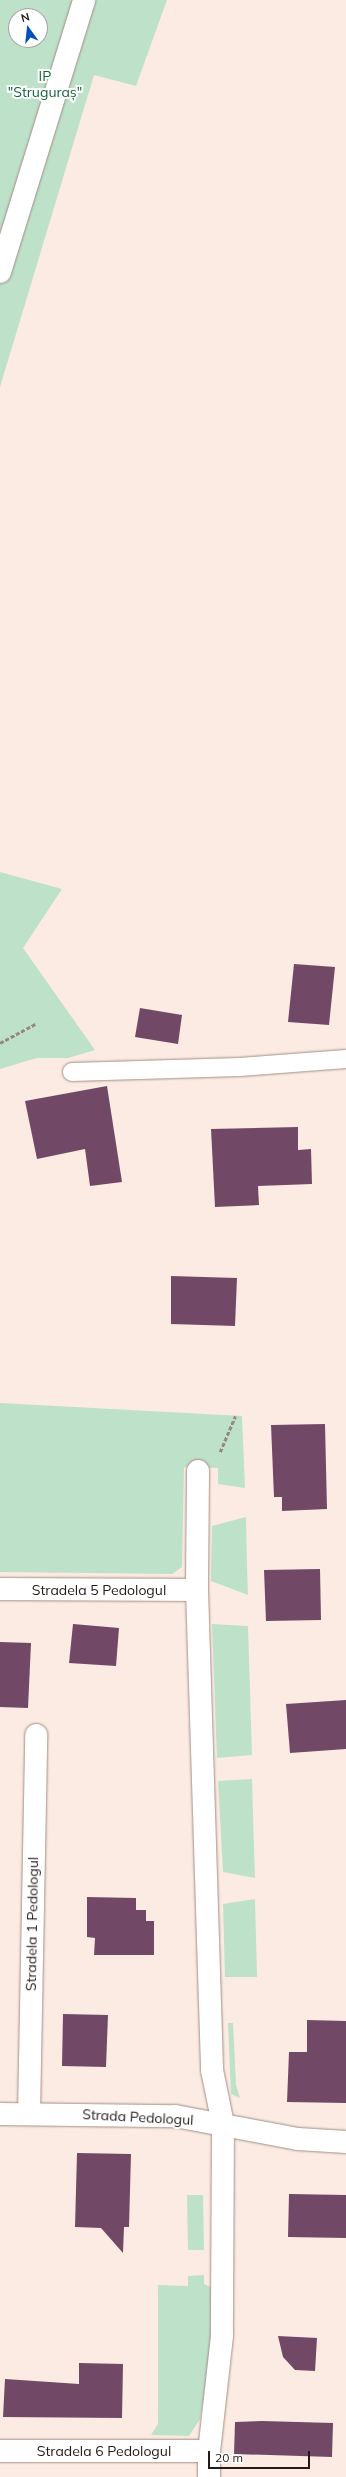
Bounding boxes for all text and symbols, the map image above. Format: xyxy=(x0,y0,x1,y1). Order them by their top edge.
north arrow xyxy=(8,8,48,48)
text: N xyxy=(19,10,31,25)
park label: IP "Struguraș" xyxy=(8,68,82,100)
street label: Stradela 5 Pedologul xyxy=(32,1582,166,1598)
street label: Stradela 1 Pedologul xyxy=(22,1857,42,1991)
street label: Strada Pedologul xyxy=(82,2106,194,2128)
street label: Stradela 6 Pedologul xyxy=(37,2443,171,2459)
scale bar xyxy=(210,2443,312,2469)
text: 20 m xyxy=(215,2450,243,2465)

